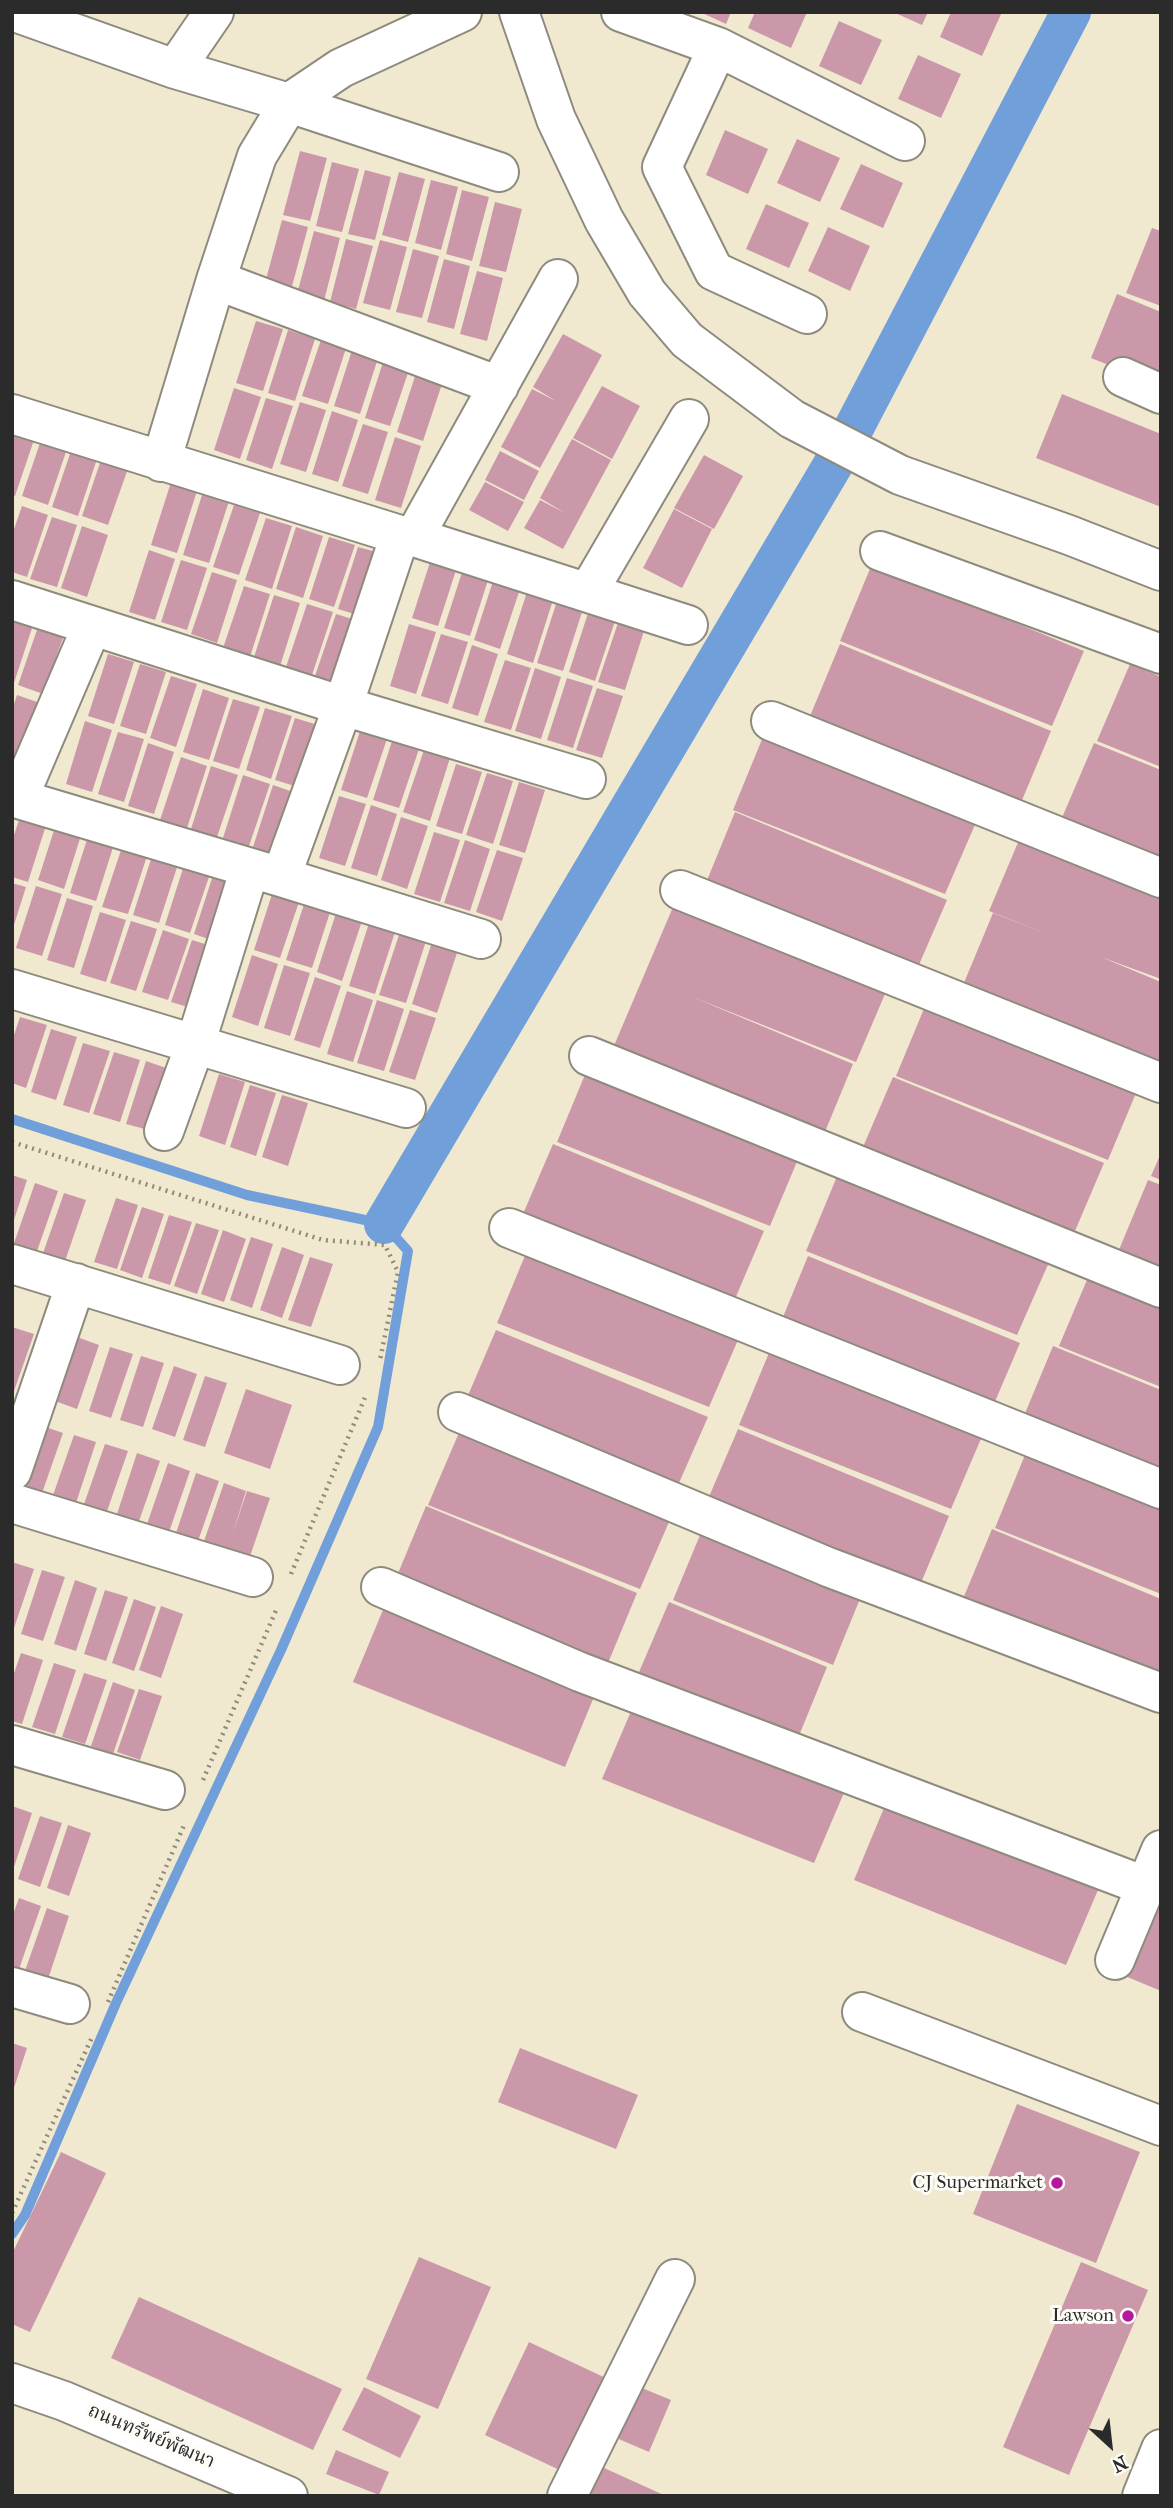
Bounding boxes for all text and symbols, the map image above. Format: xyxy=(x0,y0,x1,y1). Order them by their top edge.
place label: CJ Supermarket xyxy=(913,2172,1043,2194)
marker: CJ Supermarket xyxy=(1049,2175,1065,2191)
place label: Lawson xyxy=(1052,2305,1114,2327)
marker: Lawson xyxy=(1120,2308,1136,2324)
street label: ถนนทรัพย์พัฒนา xyxy=(84,2400,218,2474)
north arrow xyxy=(1075,2410,1145,2480)
text: N xyxy=(1108,2451,1131,2477)

